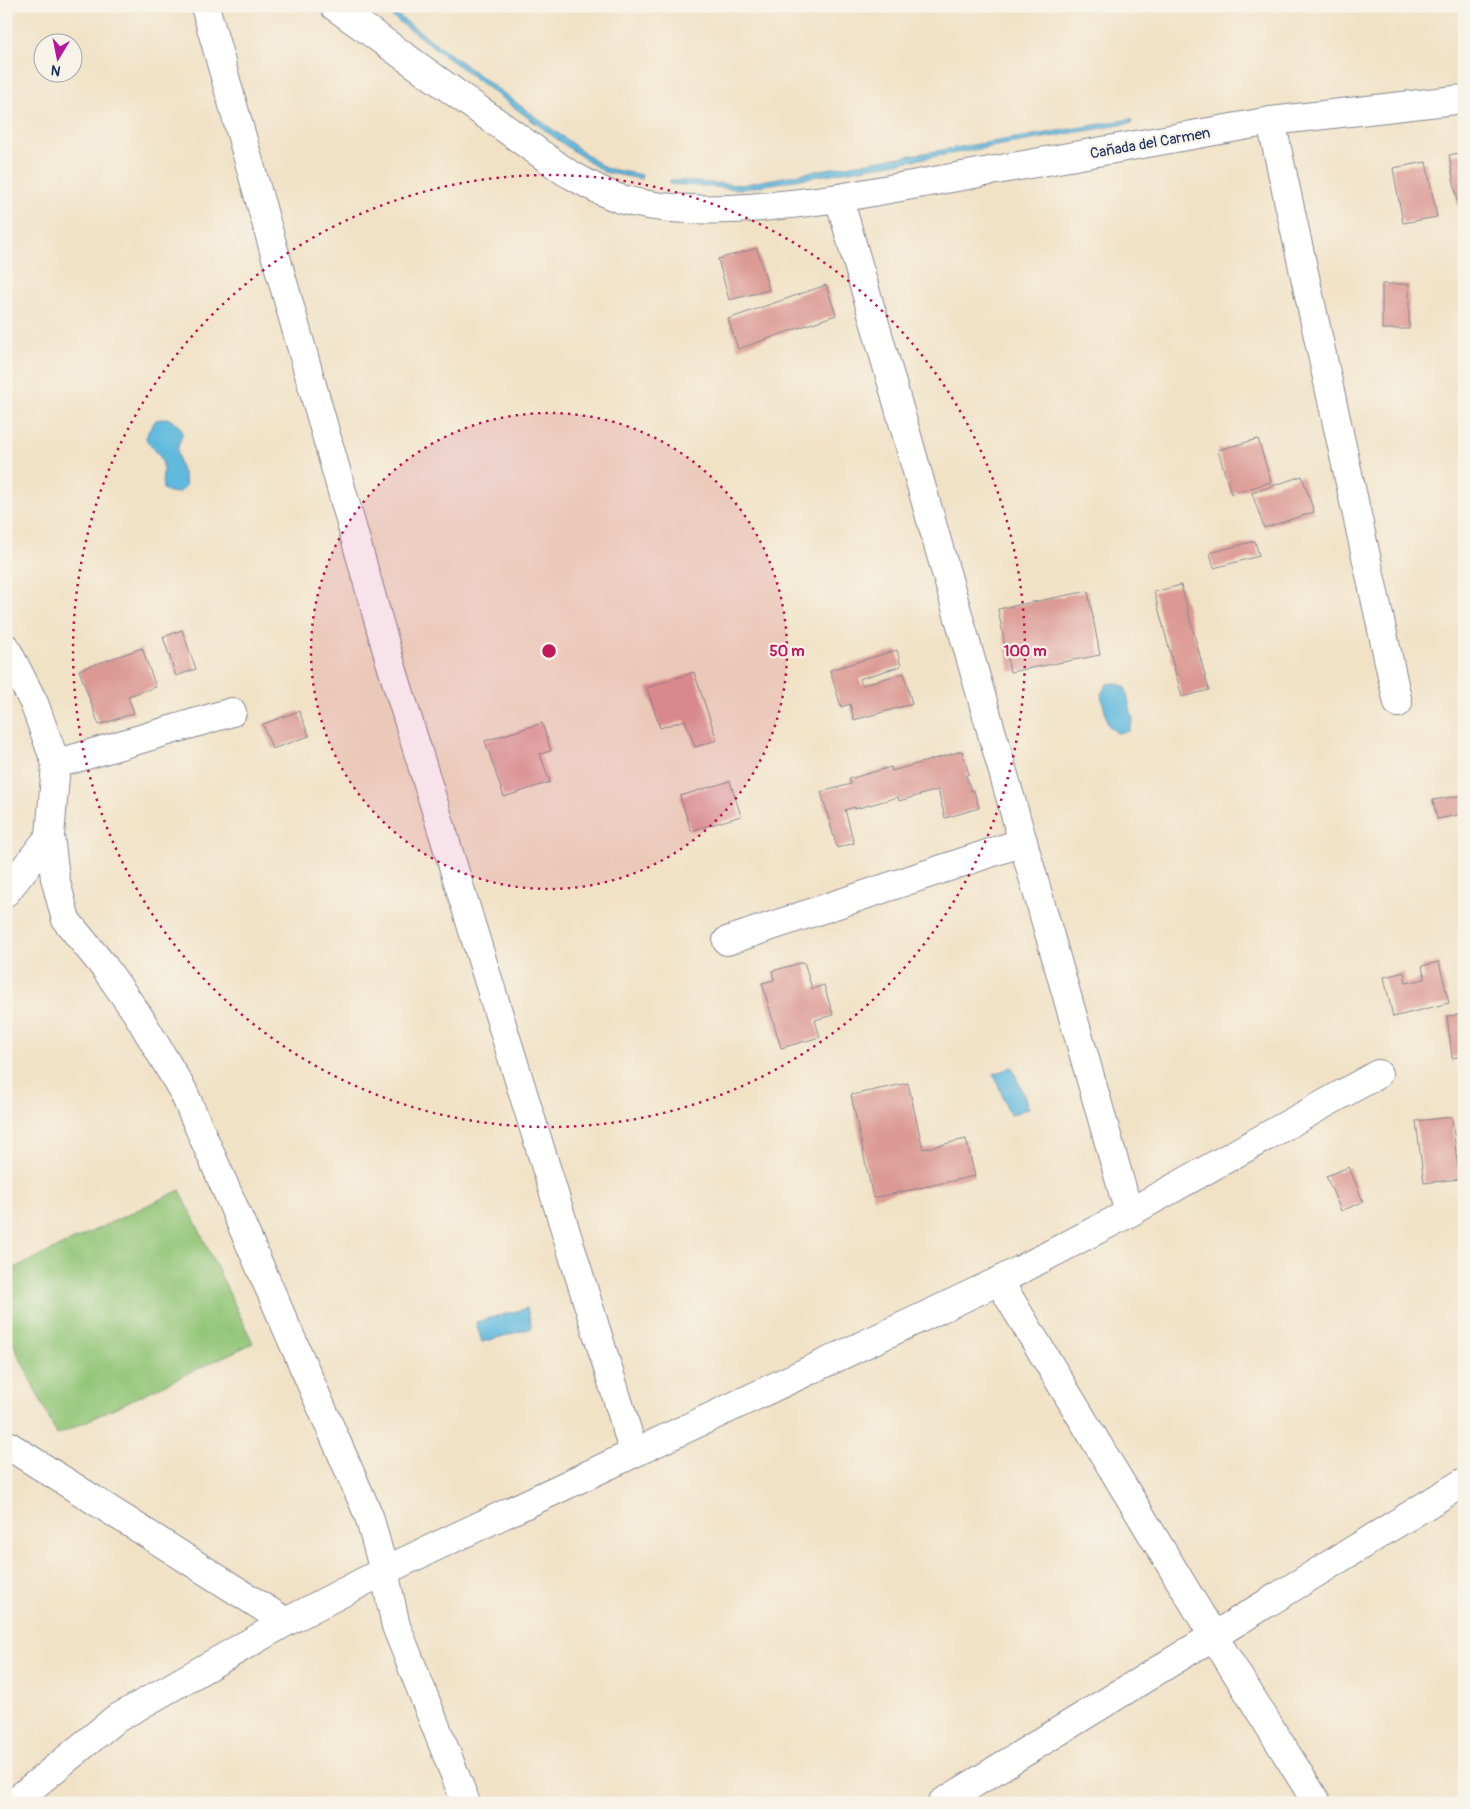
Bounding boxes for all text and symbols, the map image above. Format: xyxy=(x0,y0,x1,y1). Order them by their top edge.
north arrow xyxy=(32,32,82,82)
text: N xyxy=(50,61,62,80)
street label: Cañada del Carmen xyxy=(1089,124,1212,163)
centre of rings xyxy=(540,642,558,660)
text: 50 m xyxy=(770,642,804,661)
text: 100 m xyxy=(1004,642,1046,661)

